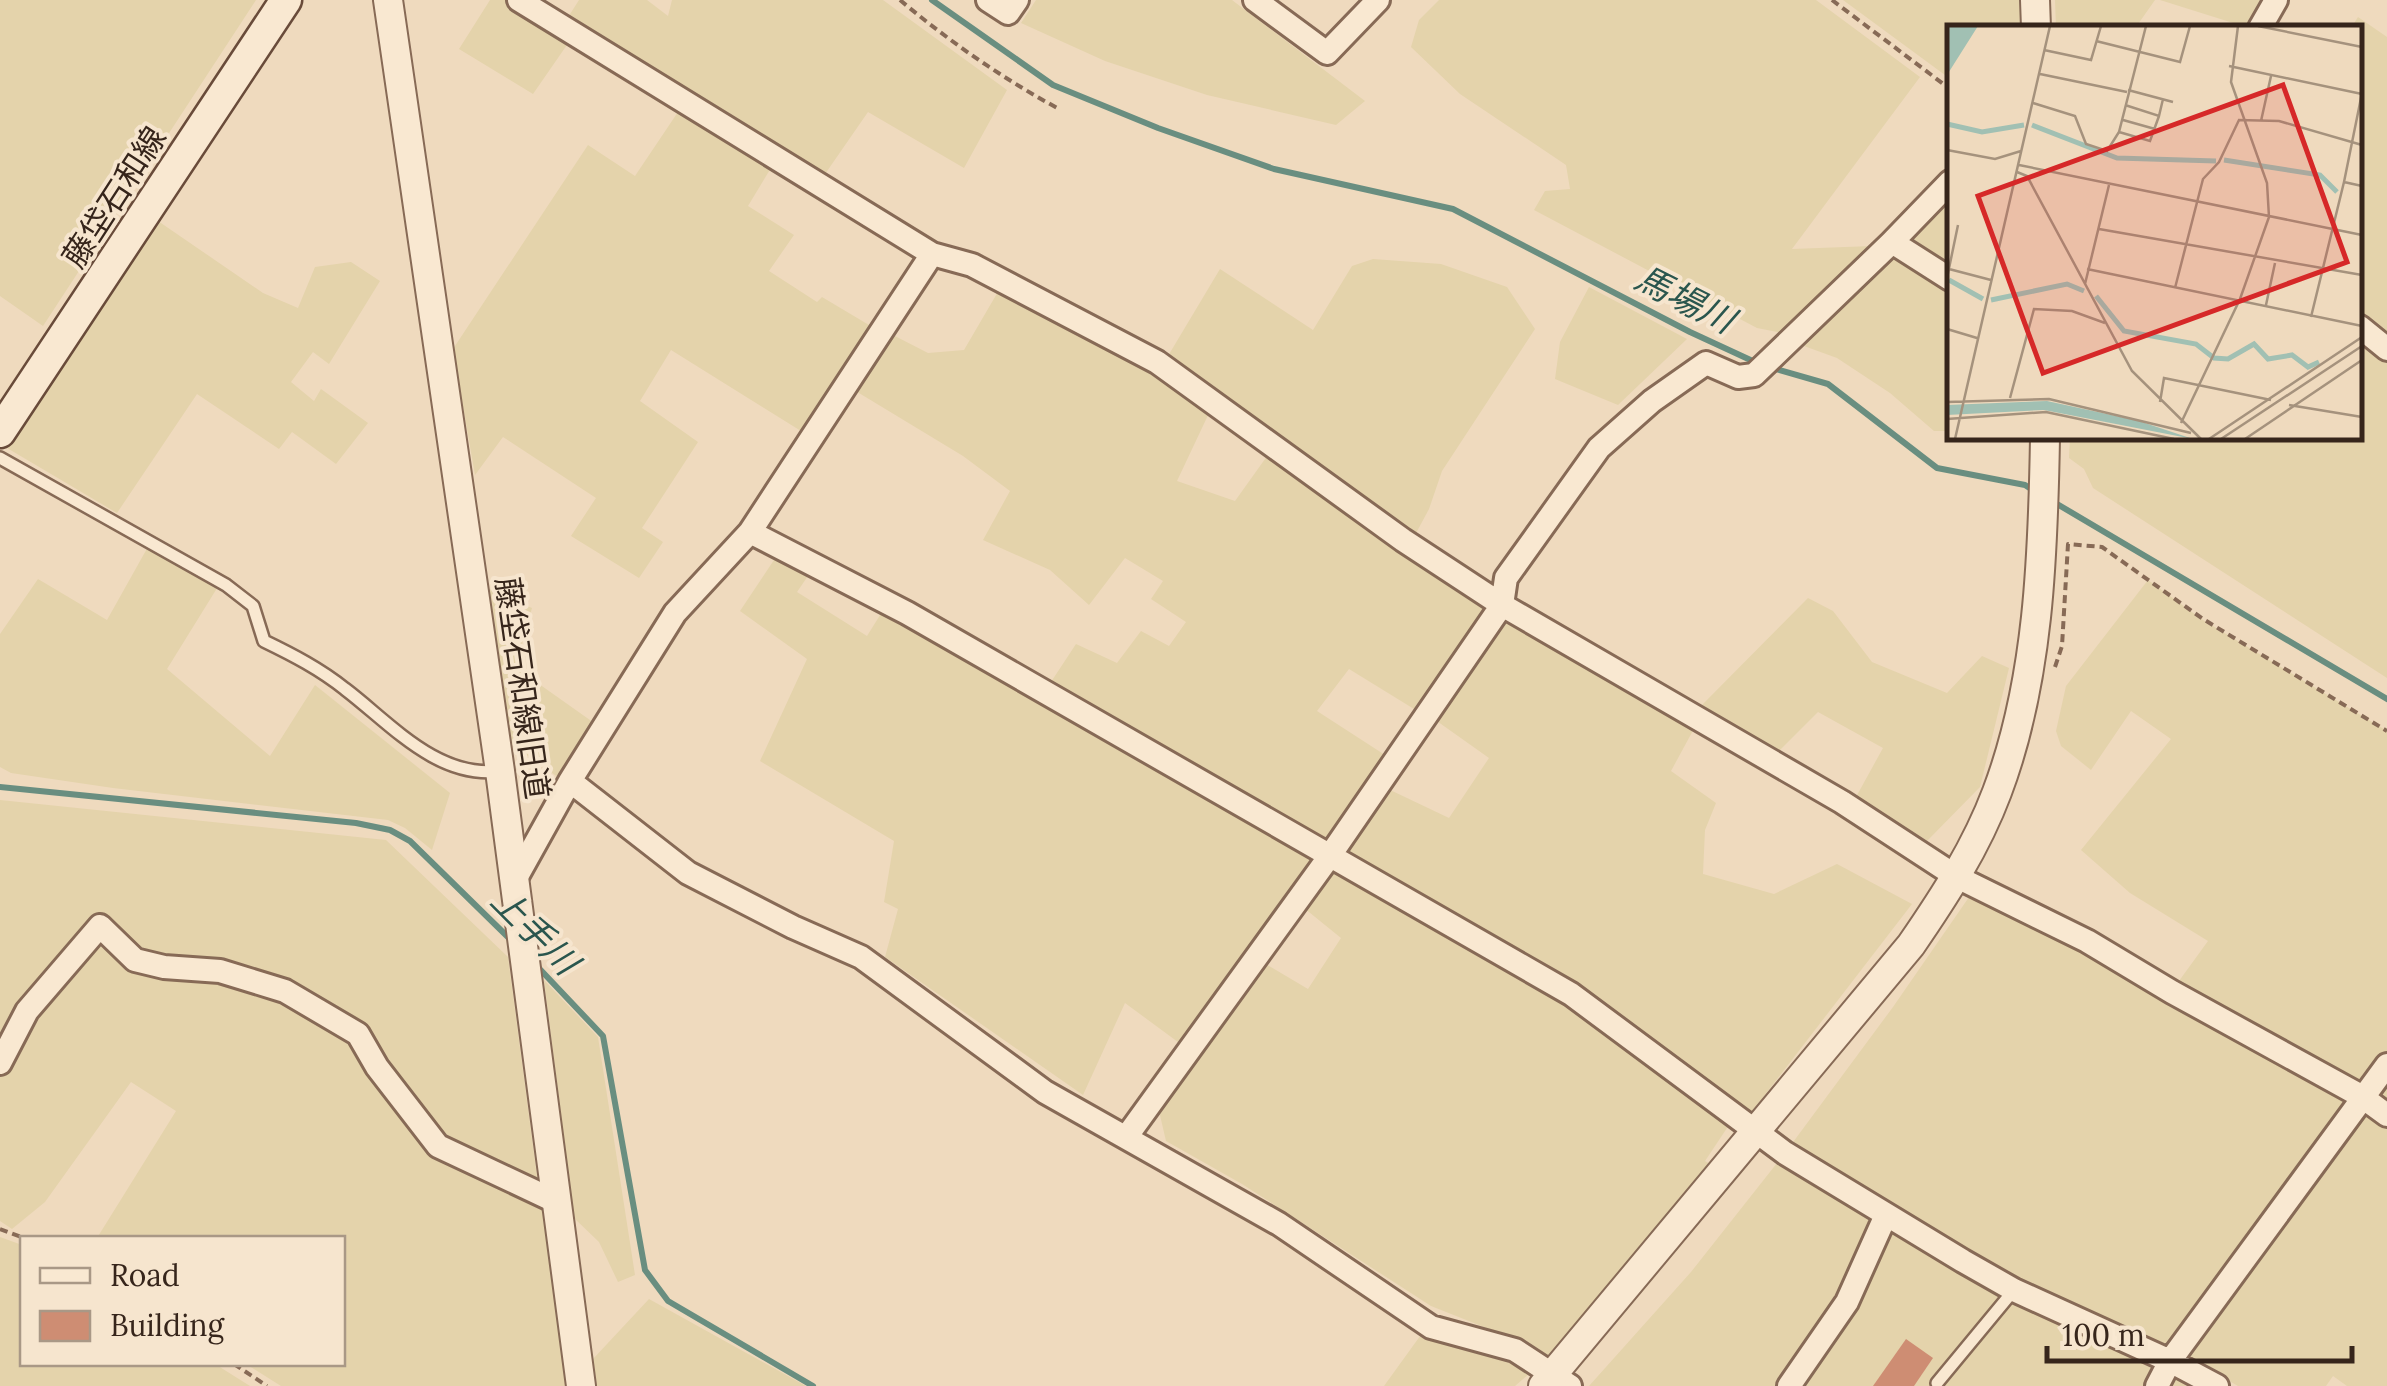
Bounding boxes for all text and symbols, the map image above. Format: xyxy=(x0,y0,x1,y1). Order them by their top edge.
inset map xyxy=(1947,25,2362,440)
street label: 藤垈石和線 xyxy=(53,119,175,275)
water label: 馬場川 xyxy=(1628,255,1746,345)
street label: 藤垈石和線旧道 xyxy=(487,574,559,802)
water label: 上手川 xyxy=(482,878,591,987)
legend xyxy=(20,1236,345,1366)
text: Road xyxy=(110,1256,180,1294)
scale bar xyxy=(2047,1301,2352,1363)
text: Building xyxy=(110,1306,226,1345)
text: 100 m xyxy=(2062,1316,2145,1354)

